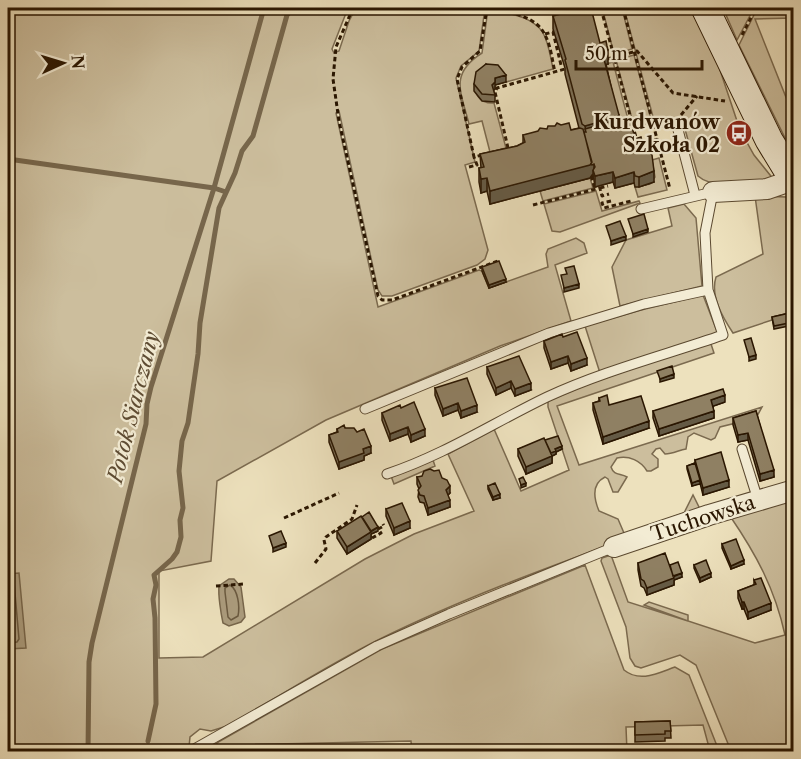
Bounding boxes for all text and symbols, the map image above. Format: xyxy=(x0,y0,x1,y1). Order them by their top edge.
north arrow xyxy=(33,33,93,93)
scale bar xyxy=(576,33,702,71)
text: 50 m xyxy=(585,43,628,65)
text: N xyxy=(68,54,88,70)
place label: Kurdwanów Szkoła 02 xyxy=(593,110,721,157)
bus stop icon: Kurdwanów Szkoła 02 xyxy=(724,118,754,148)
water label: Potok Siarczany xyxy=(102,328,164,487)
street label: Tuchowska xyxy=(648,490,758,546)

